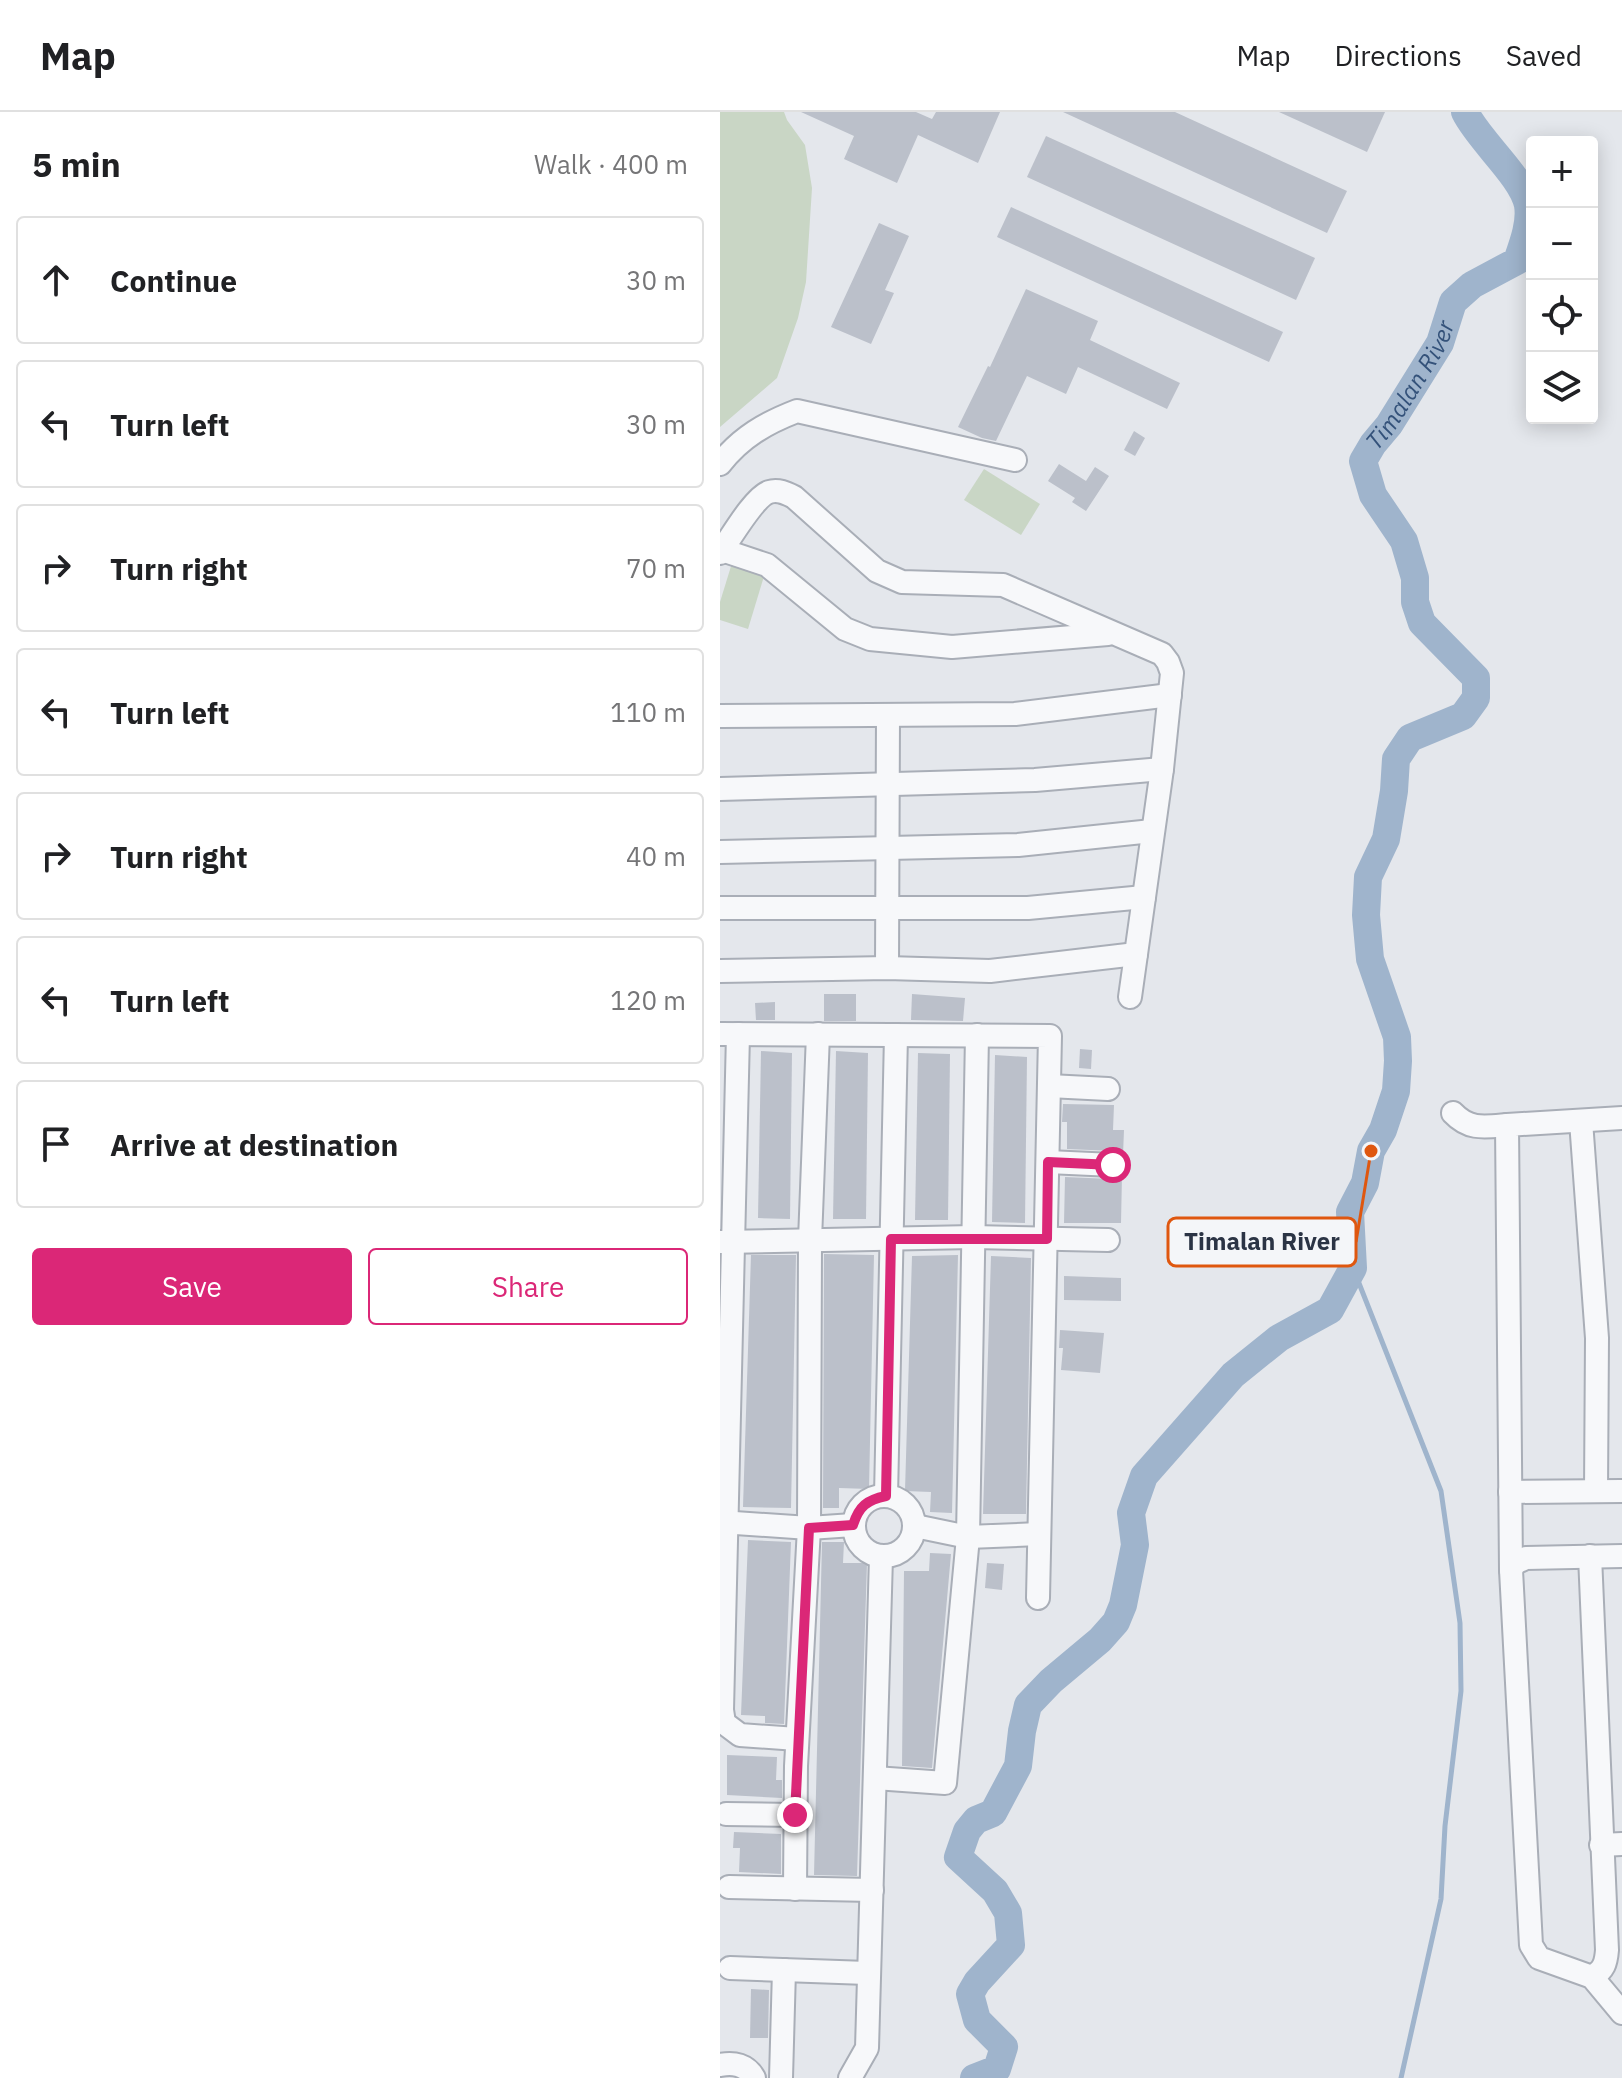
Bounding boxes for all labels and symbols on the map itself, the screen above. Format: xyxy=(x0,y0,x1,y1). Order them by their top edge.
water label: Timalan River xyxy=(1358,315,1462,456)
route start xyxy=(1095,1147,1131,1183)
callout: Timalan River xyxy=(1168,1218,1356,1266)
text: Timalan River xyxy=(1184,1225,1340,1257)
route end xyxy=(777,1797,813,1833)

